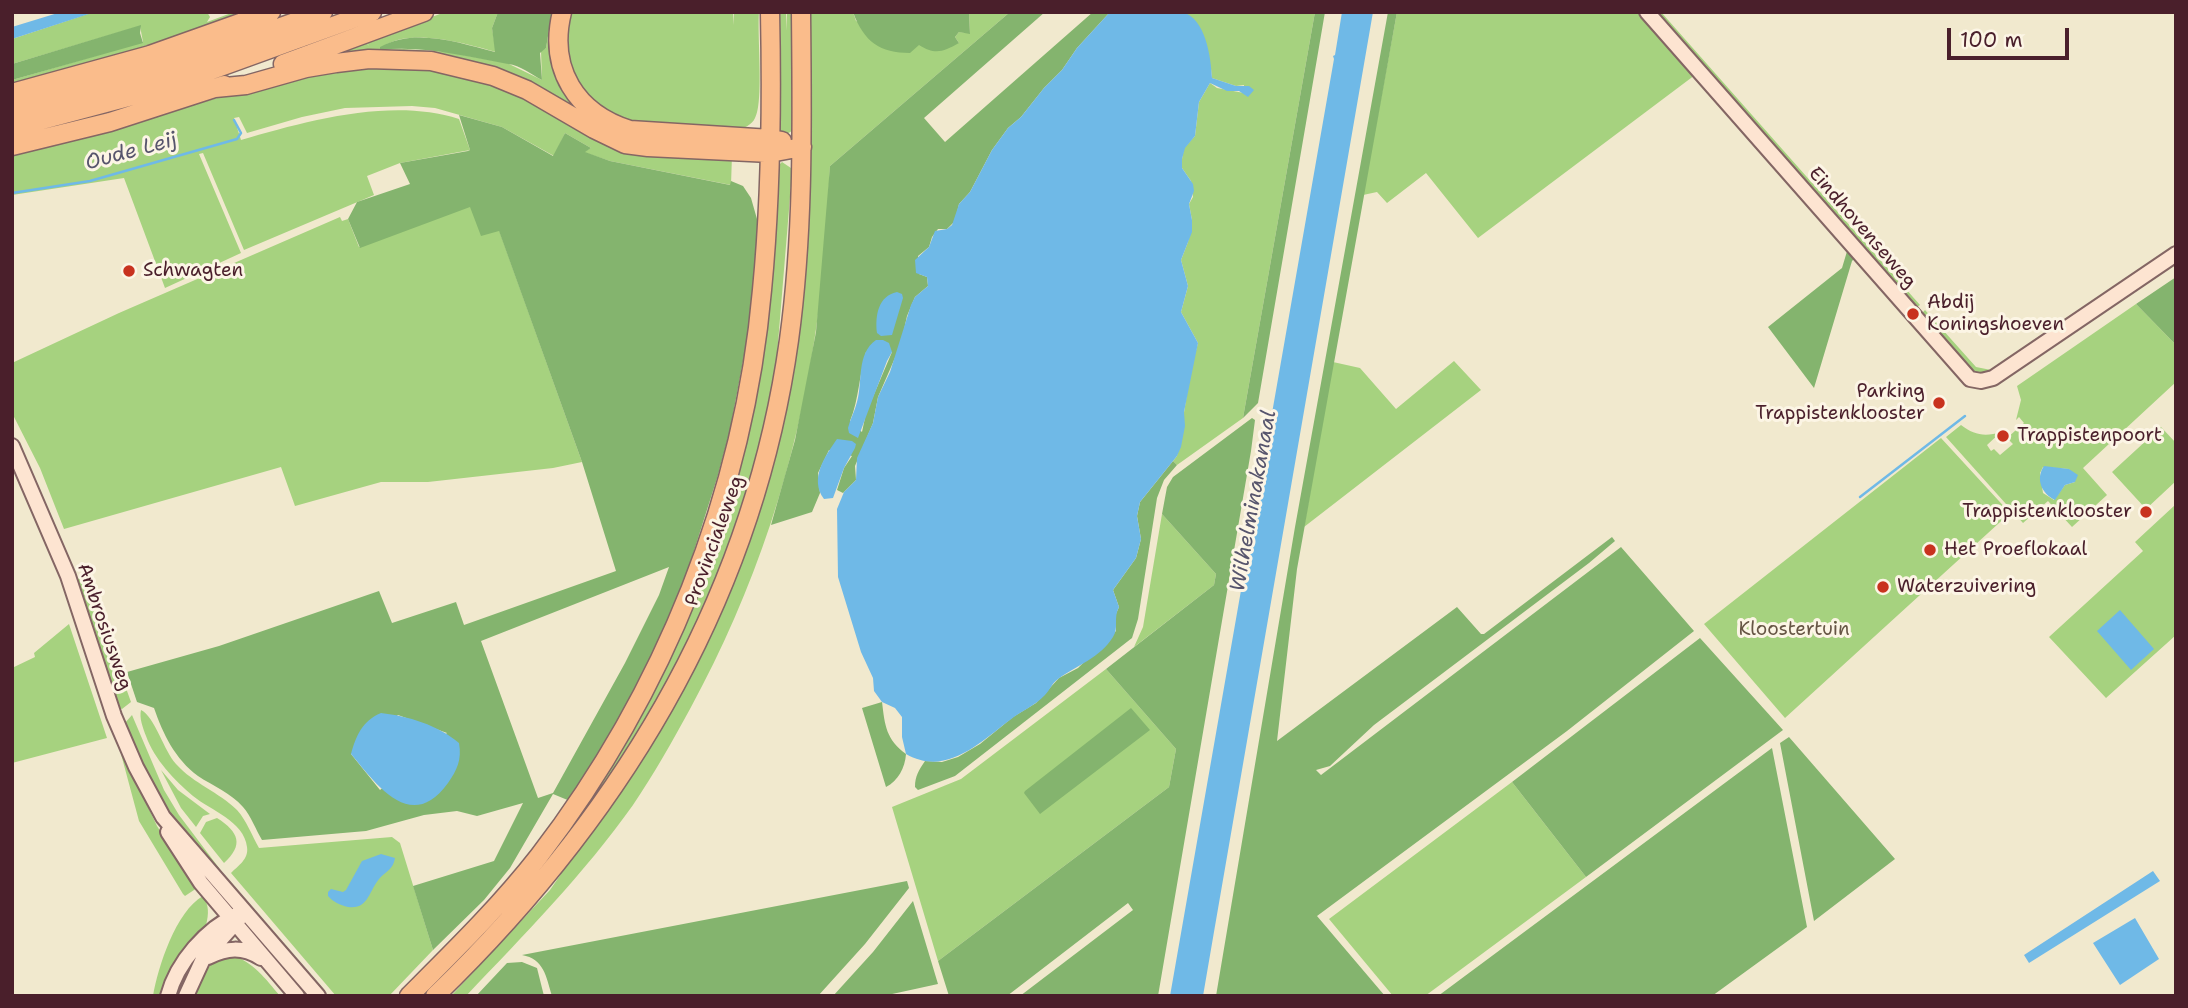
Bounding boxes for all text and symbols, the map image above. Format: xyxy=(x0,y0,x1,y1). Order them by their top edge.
scale bar xyxy=(1950,14,2072,58)
text: 100 m xyxy=(1960,26,2023,54)
water label: Oude Leij xyxy=(83,128,179,176)
street label: Eindhovenseweg xyxy=(1803,163,1921,293)
place label: Schwagten xyxy=(143,260,243,282)
marker: Schwagten xyxy=(121,263,137,279)
place label: Abdij Koningshoeven xyxy=(1927,292,2064,336)
marker: Abdij Koningshoeven xyxy=(1905,306,1921,322)
place label: Parking Trappistenklooster xyxy=(1755,381,1925,425)
marker: Parking Trappistenklooster xyxy=(1931,395,1947,411)
water label: Wilhelminakanaal xyxy=(1226,408,1282,594)
place label: Trappistenpoort xyxy=(2017,425,2162,447)
marker: Trappistenpoort xyxy=(1995,428,2011,444)
street label: Provincialeweg xyxy=(681,473,749,609)
place label: Trappistenklooster xyxy=(1962,501,2132,523)
marker: Trappistenklooster xyxy=(2138,504,2154,520)
place label: Het Proeflokaal xyxy=(1944,539,2087,561)
marker: Het Proeflokaal xyxy=(1922,542,1938,558)
street label: Ambrosiusweg xyxy=(72,561,136,693)
place label: Waterzuivering xyxy=(1897,576,2036,598)
marker: Waterzuivering xyxy=(1875,579,1891,595)
park label: Kloostertuin xyxy=(1738,619,1850,641)

